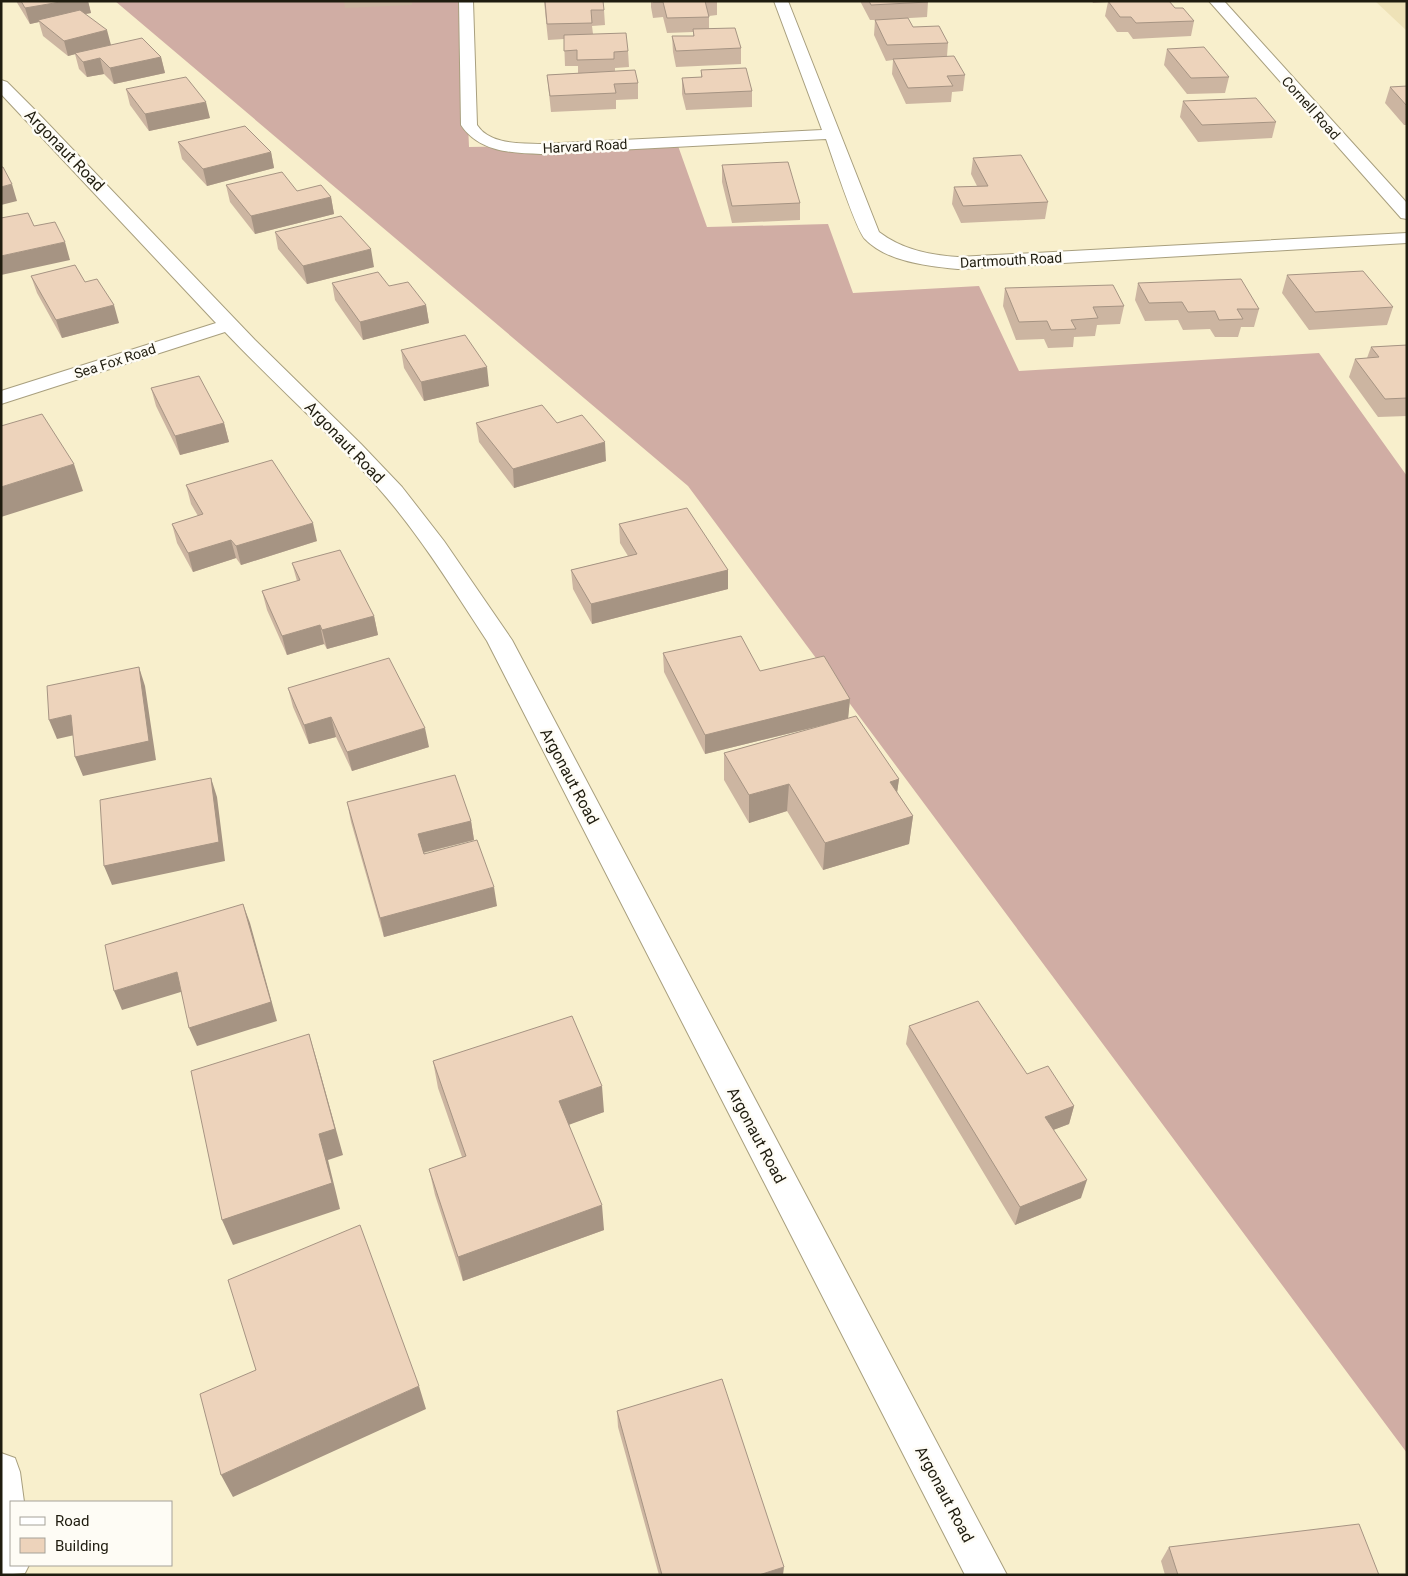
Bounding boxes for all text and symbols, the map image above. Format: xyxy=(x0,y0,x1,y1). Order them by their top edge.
street label: Cornell Road xyxy=(1278,73,1344,143)
street label: Argonaut Road xyxy=(21,106,108,195)
street label: Harvard Road xyxy=(542,136,628,156)
street label: Dartmouth Road xyxy=(959,249,1063,271)
street label: Sea Fox Road xyxy=(72,340,158,382)
street label: Argonaut Road xyxy=(301,398,388,487)
street label: Argonaut Road xyxy=(536,725,603,828)
street label: Argonaut Road xyxy=(723,1084,790,1187)
street label: Argonaut Road xyxy=(911,1443,978,1546)
legend xyxy=(10,1501,172,1566)
text: Road xyxy=(55,1512,89,1530)
text: Building xyxy=(55,1537,109,1555)

